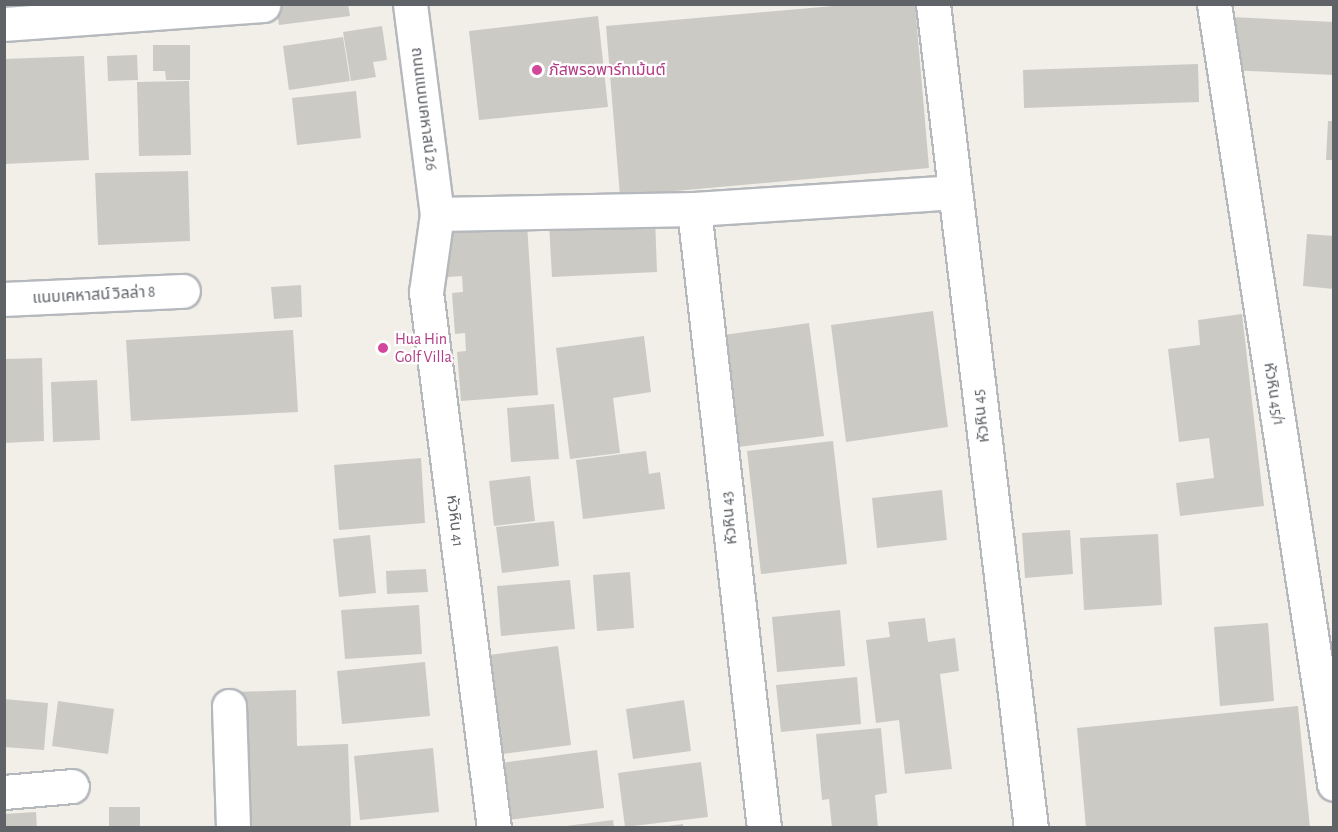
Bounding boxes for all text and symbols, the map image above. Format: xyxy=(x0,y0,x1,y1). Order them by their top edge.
street label: ถนนแนบเคหาสน์ 26 xyxy=(407,46,441,172)
place label: ภัสพรอพาร์ทเม้นต์ xyxy=(549,60,666,80)
marker: ภัสพรอพาร์ทเม้นต์ xyxy=(530,63,544,77)
street label: แนบเคหาสน์ วิลล่า 8 xyxy=(32,282,156,308)
place label: Hua Hin Golf Villa xyxy=(395,329,452,367)
marker: Hua Hin Golf Villa xyxy=(376,341,390,355)
street label: หัวหิน 45/1 xyxy=(1260,361,1288,427)
street label: หัวหิน 45 xyxy=(968,388,994,444)
street label: หัวหิน 43 xyxy=(717,490,741,546)
street label: หัวหิน 41 xyxy=(442,494,468,548)

